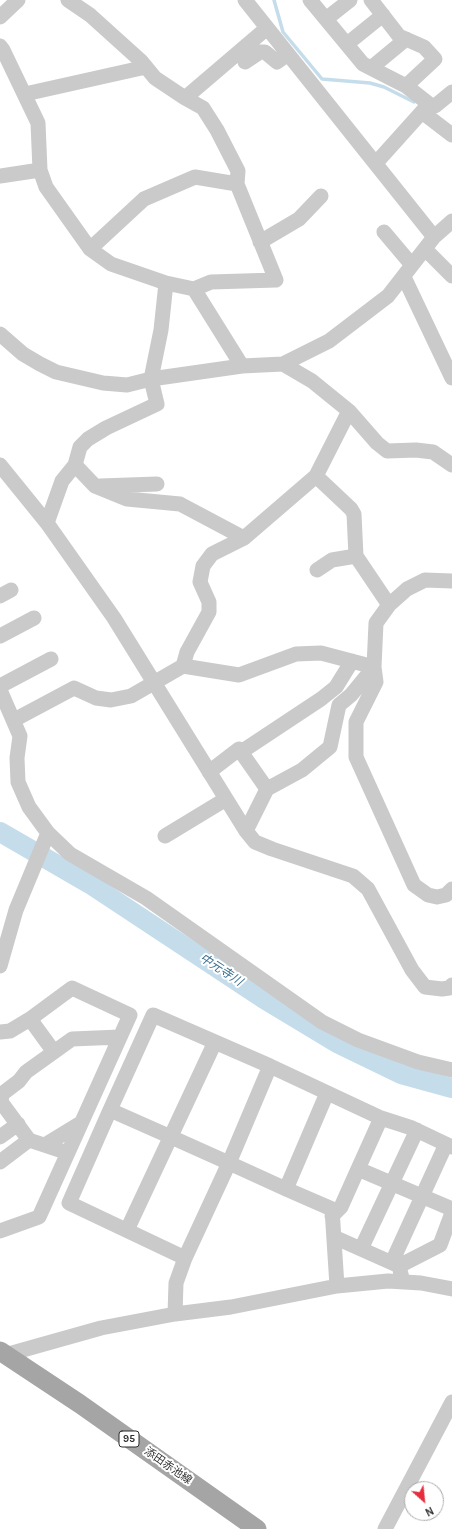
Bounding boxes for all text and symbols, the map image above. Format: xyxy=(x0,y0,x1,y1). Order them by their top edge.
water label: 中元寺川 xyxy=(197,951,245,989)
road number: 95 xyxy=(119,1431,139,1447)
street label: 添田赤池線 xyxy=(142,1445,194,1487)
north arrow xyxy=(404,1481,444,1521)
text: N xyxy=(423,1504,436,1519)

